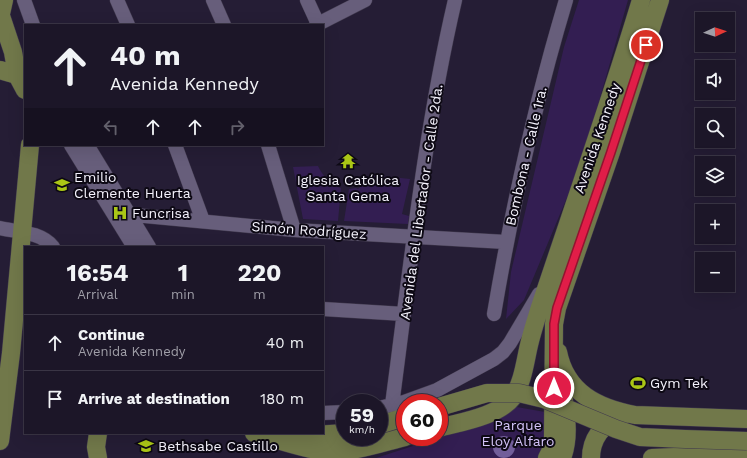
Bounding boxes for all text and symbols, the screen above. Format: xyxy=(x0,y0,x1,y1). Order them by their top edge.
north arrow xyxy=(695,12,735,52)
map controls xyxy=(695,12,735,292)
pin xyxy=(629,28,663,62)
icon: arrive xyxy=(635,34,657,56)
text: 40 m xyxy=(110,39,180,72)
icon: ahead xyxy=(44,40,96,92)
button: sound xyxy=(695,60,735,100)
text: Avenida Kennedy xyxy=(110,73,259,94)
street label: Avenida Kennedy xyxy=(571,80,624,195)
street label: Avenida del Libertador - Calle 2da. xyxy=(397,83,445,321)
street label: Bombona - Calle 1ra. xyxy=(502,85,550,227)
button: search xyxy=(695,108,735,148)
icon: left xyxy=(100,116,122,138)
icon: ahead xyxy=(142,116,164,138)
icon: ahead xyxy=(184,116,206,138)
icon: right xyxy=(226,116,248,138)
temple icon: Iglesia Católica Santa Gema xyxy=(339,152,357,170)
button: layers xyxy=(695,156,735,196)
place label: Emilio Clemente Huerta xyxy=(74,169,191,201)
place label: Iglesia Católica Santa Gema xyxy=(297,172,399,204)
school or university icon: Emilio Clemente Huerta xyxy=(53,176,71,194)
hospital icon: Funcrisa xyxy=(111,204,129,222)
button: + xyxy=(695,204,735,244)
place label: Funcrisa xyxy=(132,205,190,221)
street label: Simón Rodríguez xyxy=(251,218,367,242)
button: − xyxy=(695,252,735,292)
text: 16:54 xyxy=(67,259,128,287)
text: 1 xyxy=(178,259,188,287)
text: 220 xyxy=(237,259,281,287)
text: Arrival xyxy=(77,287,118,302)
text: min xyxy=(171,287,195,302)
text: m xyxy=(253,287,266,302)
text: Continue xyxy=(78,326,145,344)
icon: ahead xyxy=(44,332,66,354)
text: 40 m xyxy=(266,334,304,352)
text: Avenida Kennedy xyxy=(78,344,186,359)
position arrow xyxy=(533,367,575,409)
sports icon: Gym Tek xyxy=(629,374,647,392)
place label: Gym Tek xyxy=(650,375,708,391)
icon: arrive xyxy=(44,388,66,410)
text: Arrive at destination xyxy=(78,390,230,408)
text: 180 m xyxy=(260,390,304,408)
speed limit sign: 60 xyxy=(396,394,448,446)
text: 59 xyxy=(350,403,374,427)
park label: Parque Eloy Alfaro xyxy=(482,417,554,449)
text: km/h xyxy=(349,424,375,435)
school or university icon: Bethsabe Castillo xyxy=(137,437,155,455)
place label: Bethsabe Castillo xyxy=(158,438,278,454)

